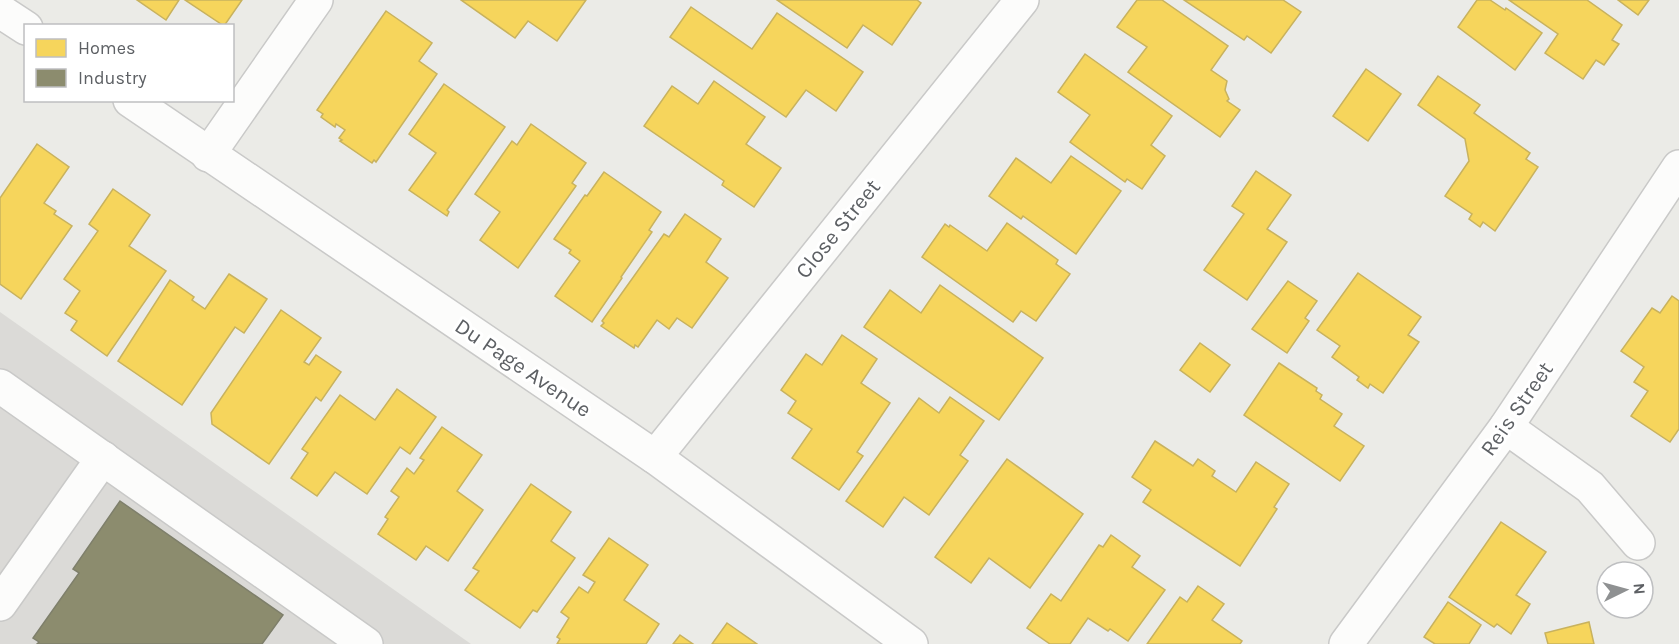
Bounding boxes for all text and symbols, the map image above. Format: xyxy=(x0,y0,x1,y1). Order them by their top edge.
legend xyxy=(24,24,234,102)
text: Homes xyxy=(78,37,135,59)
text: Industry xyxy=(78,67,147,89)
street label: Close Street xyxy=(790,174,886,284)
street label: Du Page Avenue xyxy=(450,313,596,423)
street label: Reis Street xyxy=(1475,357,1559,461)
north arrow xyxy=(1595,560,1655,620)
text: N xyxy=(1629,582,1649,595)

